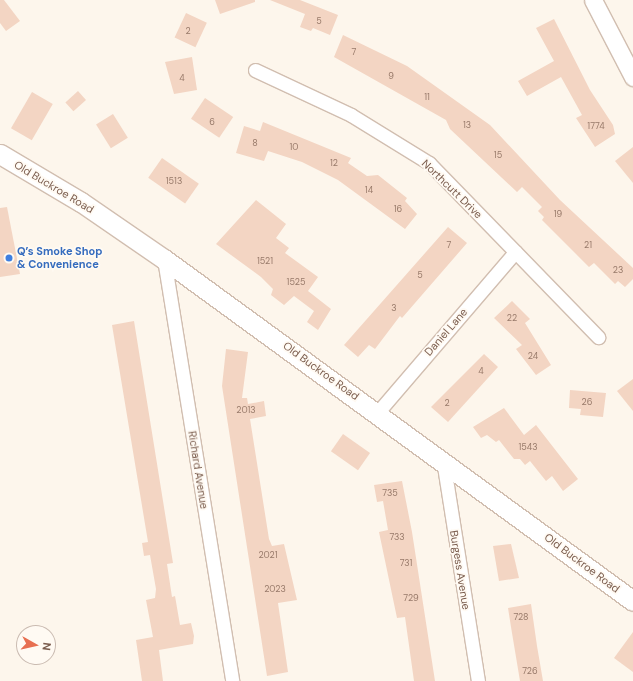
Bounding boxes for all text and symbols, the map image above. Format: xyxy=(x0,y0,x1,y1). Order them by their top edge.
house number: 5 xyxy=(316,16,322,26)
house number: 2 xyxy=(185,26,191,36)
house number: 7 xyxy=(352,47,356,57)
house number: 9 xyxy=(388,71,394,81)
house number: 4 xyxy=(179,73,185,83)
house number: 11 xyxy=(424,92,430,102)
house number: 6 xyxy=(209,117,215,127)
house number: 13 xyxy=(463,120,471,130)
house number: 1774 xyxy=(587,121,605,131)
house number: 8 xyxy=(252,138,258,148)
house number: 10 xyxy=(290,142,298,152)
house number: 15 xyxy=(494,150,502,160)
street label: Northcutt Drive xyxy=(419,157,485,221)
street label: Old Buckroe Road xyxy=(12,158,96,216)
house number: 12 xyxy=(330,158,338,168)
house number: 1513 xyxy=(166,176,182,186)
house number: 14 xyxy=(365,185,373,195)
house number: 16 xyxy=(394,204,402,214)
house number: 19 xyxy=(554,209,562,219)
house number: 7 xyxy=(447,240,451,250)
house number: 21 xyxy=(584,240,592,250)
place label: Q’s Smoke Shop & Convenience xyxy=(17,245,102,271)
marker: Q’s Smoke Shop & Convenience xyxy=(4,253,14,263)
house number: 1521 xyxy=(257,256,273,266)
house number: 23 xyxy=(613,265,623,275)
house number: 5 xyxy=(417,270,423,280)
house number: 1525 xyxy=(287,277,305,287)
house number: 3 xyxy=(391,303,397,313)
street label: Daniel Lane xyxy=(422,306,470,358)
house number: 22 xyxy=(507,313,517,323)
street label: Old Buckroe Road xyxy=(280,339,362,403)
house number: 24 xyxy=(528,351,538,361)
house number: 4 xyxy=(478,366,484,376)
house number: 26 xyxy=(582,397,592,407)
house number: 2 xyxy=(444,398,450,408)
house number: 2013 xyxy=(236,405,256,415)
street label: Richard Avenue xyxy=(185,430,211,510)
house number: 1543 xyxy=(518,442,538,452)
house number: 735 xyxy=(382,488,398,498)
street label: Burgess Avenue xyxy=(447,529,473,611)
street label: Old Buckroe Road xyxy=(542,530,622,596)
house number: 733 xyxy=(389,532,405,542)
house number: 2021 xyxy=(258,550,278,560)
house number: 731 xyxy=(400,558,412,568)
house number: 2023 xyxy=(264,584,286,594)
house number: 729 xyxy=(403,593,419,603)
house number: 728 xyxy=(513,612,529,622)
north arrow xyxy=(16,625,56,665)
text: N xyxy=(39,642,54,651)
house number: 726 xyxy=(522,666,538,676)

